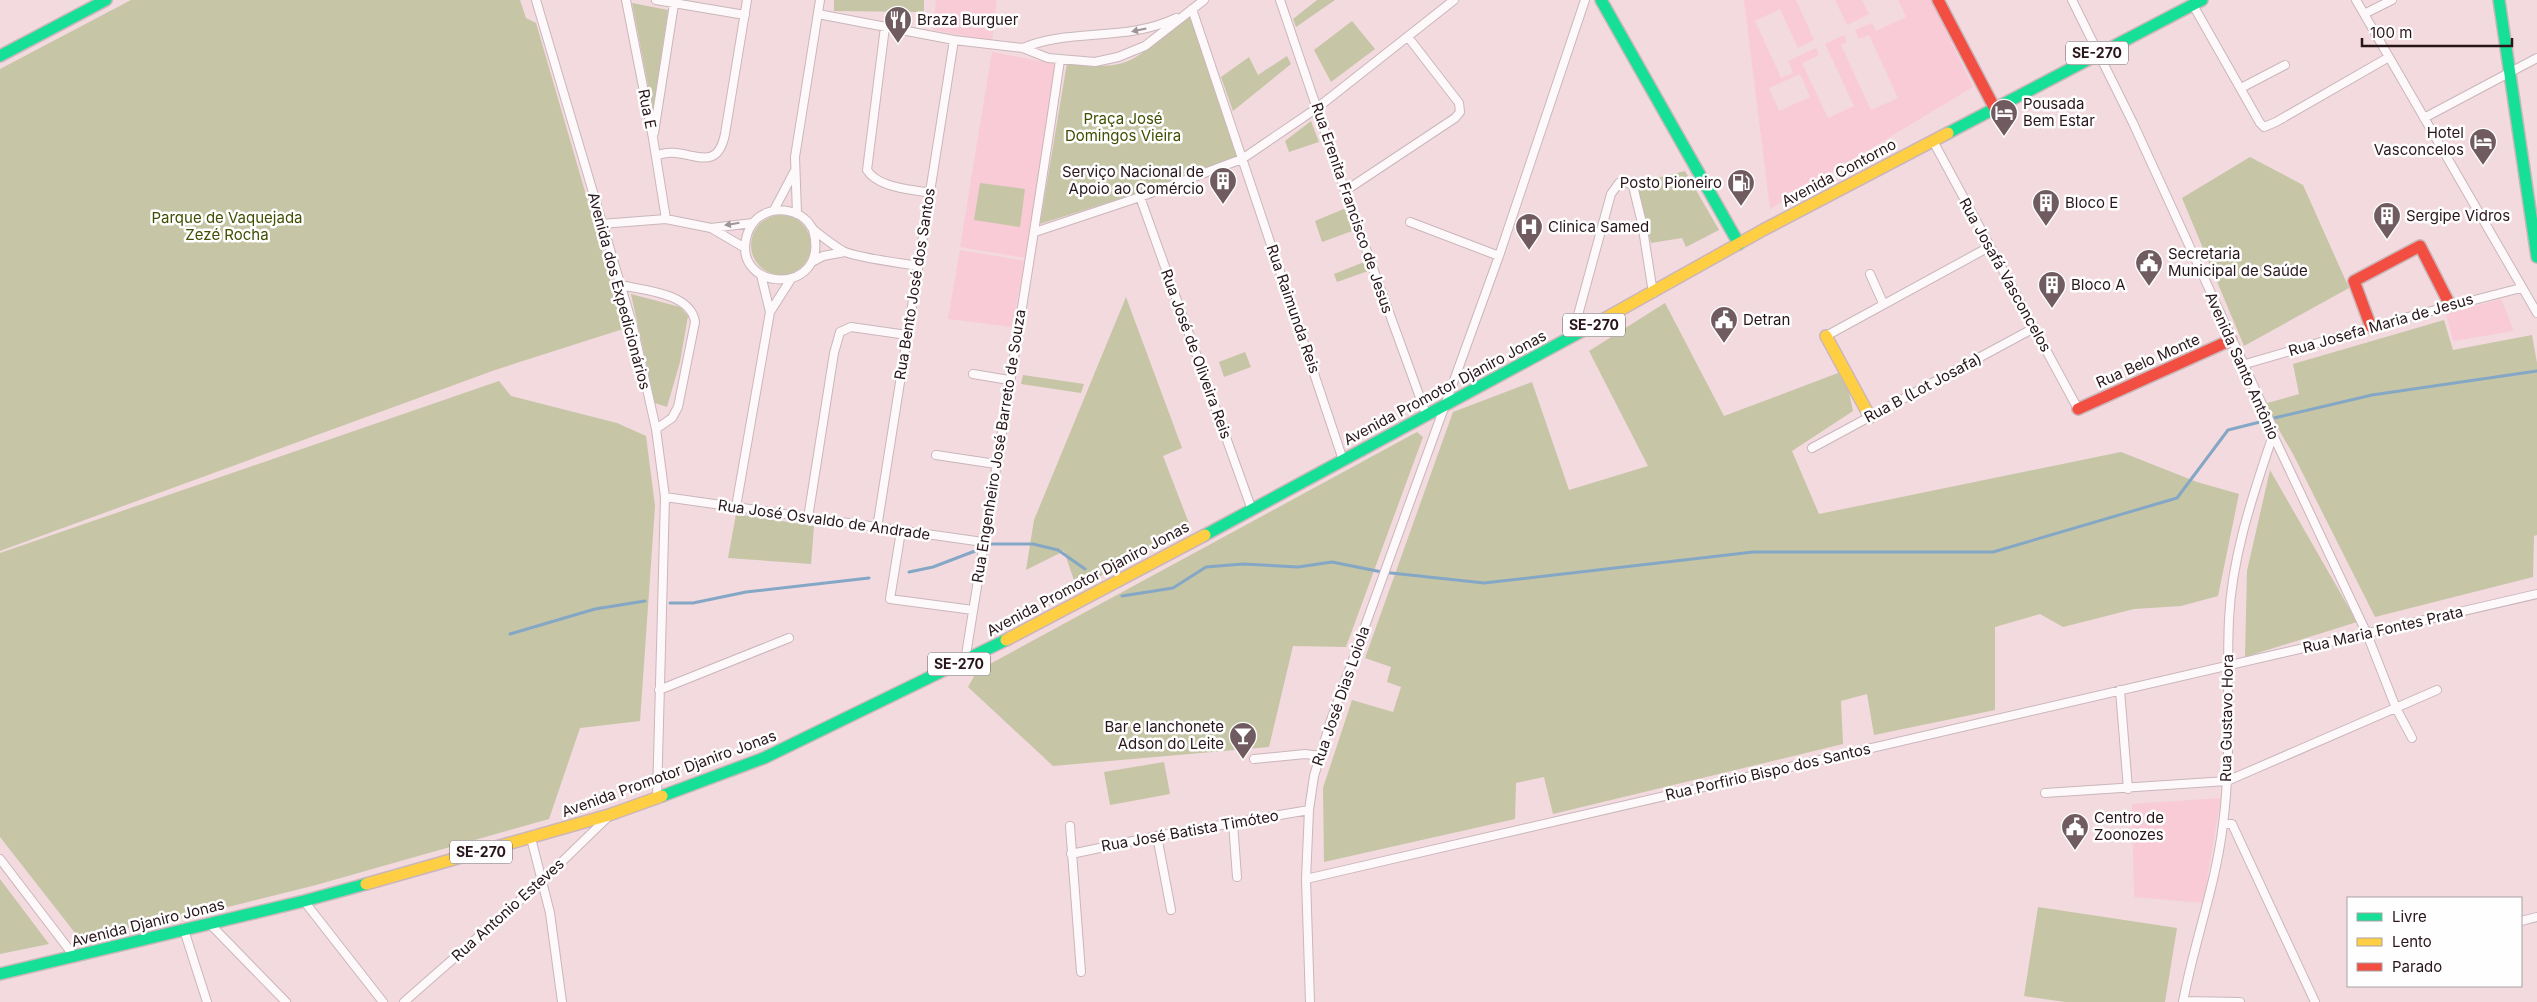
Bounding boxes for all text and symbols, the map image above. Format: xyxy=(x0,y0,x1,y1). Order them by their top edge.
restaurant icon: Braza Burguer xyxy=(883,5,913,44)
place label: Braza Burguer xyxy=(917,10,1019,29)
scale bar xyxy=(2362,15,2512,47)
text: 100 m xyxy=(2370,23,2412,42)
one-way arrow xyxy=(1130,26,1146,34)
road number: SE-270 xyxy=(2066,42,2128,64)
street label: Rua E xyxy=(634,87,661,130)
place label: Pousada Bem Estar xyxy=(2023,94,2095,130)
hotel icon: Pousada Bem Estar xyxy=(1989,98,2019,137)
street label: Rua Erenita Francisco de Jesus xyxy=(1307,100,1398,316)
park label: Praça José Domingos Vieira xyxy=(1065,109,1181,145)
place label: Hotel Vasconcelos xyxy=(2374,123,2464,159)
hotel icon: Hotel Vasconcelos xyxy=(2468,127,2498,166)
street label: Avenida Contorno xyxy=(1778,134,1899,211)
place label: Serviço Nacional de Apoio ao Comércio xyxy=(1062,162,1204,198)
building icon: Serviço Nacional de Apoio ao Comércio xyxy=(1208,166,1238,205)
fuel station icon: Posto Pioneiro xyxy=(1726,168,1756,207)
place label: Posto Pioneiro xyxy=(1620,173,1722,192)
street label: Rua Bento José dos Santos xyxy=(890,187,939,381)
building icon: Bloco E xyxy=(2031,188,2061,227)
street label: Avenida dos Expedicionários xyxy=(584,190,655,392)
place label: Bloco E xyxy=(2065,193,2118,212)
street label: Rua Josafá Vasconcelos xyxy=(1955,194,2056,355)
building icon: Sergipe Vidros xyxy=(2372,201,2402,240)
place label: Sergipe Vidros xyxy=(2406,206,2510,225)
park label: Parque de Vaquejada Zezé Rocha xyxy=(151,208,303,244)
hospital icon: Clinica Samed xyxy=(1514,212,1544,251)
place label: Clinica Samed xyxy=(1548,217,1649,236)
one-way arrow xyxy=(724,221,740,229)
street label: Rua Raimunda Reis xyxy=(1262,242,1324,376)
place label: Secretaria Municipal de Saúde xyxy=(2168,244,2308,280)
public building icon: Secretaria Municipal de Saúde xyxy=(2134,248,2164,287)
street label: Rua José de Oliveira Reis xyxy=(1157,266,1236,441)
building icon: Bloco A xyxy=(2037,270,2067,309)
place label: Bloco A xyxy=(2071,275,2126,294)
street label: Avenida Santo Antônio xyxy=(2201,289,2284,443)
street label: Rua Josefa Maria de Jesus xyxy=(2286,289,2476,360)
public building icon: Detran xyxy=(1709,305,1739,344)
street label: Rua Engenheiro José Barreto de Souza xyxy=(967,308,1030,584)
place label: Detran xyxy=(1743,310,1790,329)
road number: SE-270 xyxy=(1563,314,1625,336)
street label: Avenida Promotor Djaniro Jonas xyxy=(1340,326,1550,449)
street label: Rua Belo Monte xyxy=(2093,329,2203,392)
street label: Rua B (Lot Josafa) xyxy=(1861,349,1985,427)
street label: Rua José Osvaldo de Andrade xyxy=(717,495,932,544)
street label: Avenida Promotor Djaniro Jonas xyxy=(983,517,1193,640)
street label: Rua Maria Fontes Prata xyxy=(2301,602,2465,657)
street label: Rua José Dias Loiola xyxy=(1308,623,1373,768)
road number: SE-270 xyxy=(928,652,990,676)
street label: Rua Gustavo Hora xyxy=(2216,654,2237,782)
place label: Bar e lanchonete Adson do Leite xyxy=(1104,717,1224,753)
bar icon: Bar e lanchonete Adson do Leite xyxy=(1228,721,1258,760)
street label: Avenida Promotor Djaniro Jonas xyxy=(559,726,779,821)
street label: Rua Porfirio Bispo dos Santos xyxy=(1663,739,1872,804)
street label: Rua José Batista Timóteo xyxy=(1100,806,1280,855)
place label: Centro de Zoonozes xyxy=(2094,808,2164,844)
public building icon: Centro de Zoonozes xyxy=(2060,812,2090,851)
road number: SE-270 xyxy=(450,840,512,864)
street label: Rua Antonio Esteves xyxy=(448,854,568,965)
street label: Avenida Djaniro Jonas xyxy=(69,894,227,951)
legend xyxy=(2347,897,2522,987)
text: Livre xyxy=(2392,907,2427,926)
text: Lento xyxy=(2392,932,2432,951)
text: Parado xyxy=(2392,957,2442,976)

